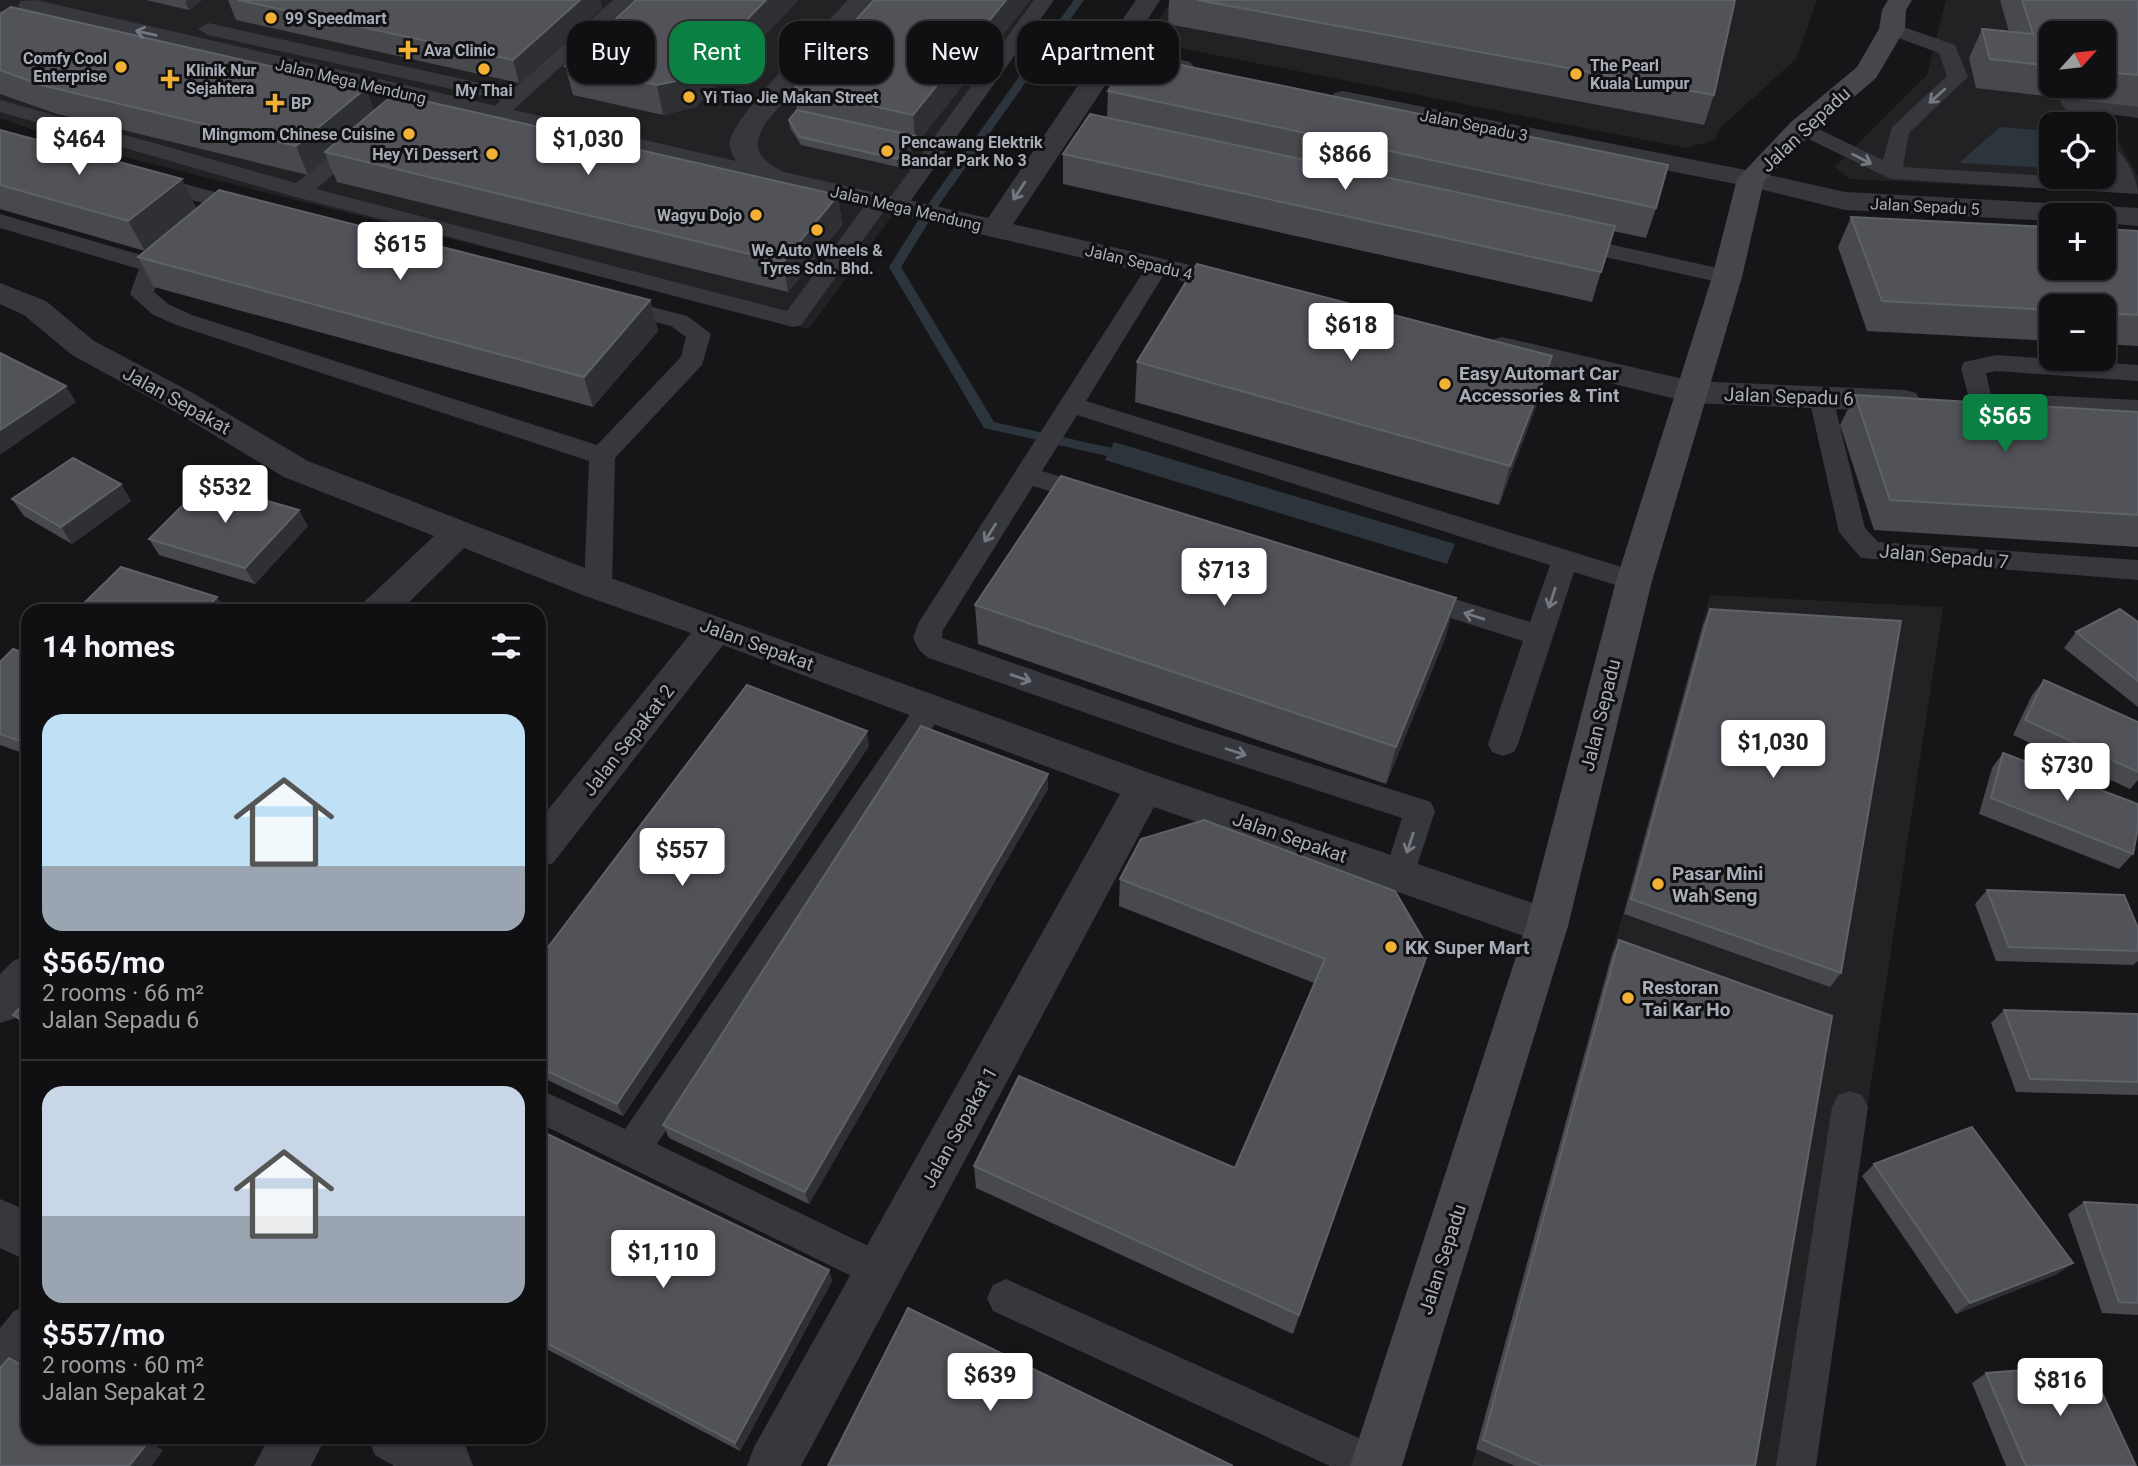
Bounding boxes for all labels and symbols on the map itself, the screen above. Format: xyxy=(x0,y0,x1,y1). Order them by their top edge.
place label: 99 Speedmart xyxy=(285,9,387,28)
marker: 99 Speedmart xyxy=(263,10,279,26)
north arrow xyxy=(2039,21,2116,98)
one-way arrow xyxy=(135,26,158,39)
marker: Ava Clinic xyxy=(398,40,418,60)
place label: Ava Clinic xyxy=(424,41,495,60)
place label: Comfy Cool Enterprise xyxy=(23,49,107,86)
street label: Jalan Mega Mendung xyxy=(274,55,428,108)
place label: The Pearl Kuala Lumpur xyxy=(1590,56,1690,93)
marker: Comfy Cool Enterprise xyxy=(113,59,129,75)
place label: Klinik Nur Sejahtera xyxy=(186,61,257,98)
marker: My Thai xyxy=(476,61,492,77)
marker: The Pearl Kuala Lumpur xyxy=(1568,66,1584,82)
marker: Klinik Nur Sejahtera xyxy=(160,69,180,89)
place label: My Thai xyxy=(455,81,513,100)
street label: Jalan Sepadu xyxy=(1756,82,1855,177)
place label: Yi Tiao Jie Makan Street xyxy=(703,88,879,107)
one-way arrow xyxy=(1928,88,1946,104)
marker: Yi Tiao Jie Makan Street xyxy=(681,89,697,105)
marker: BP xyxy=(265,93,285,113)
place label: BP xyxy=(291,94,312,113)
street label: Jalan Sepadu 3 xyxy=(1418,106,1529,145)
pin: $464 xyxy=(38,118,120,177)
pin: $1,030 xyxy=(531,118,645,177)
place label: Mingmom Chinese Cuisine xyxy=(202,125,395,144)
marker: Mingmom Chinese Cuisine xyxy=(401,126,417,142)
pin: $866 xyxy=(1304,132,1386,192)
place label: Pencawang Elektrik Bandar Park No 3 xyxy=(901,133,1043,170)
marker: Pencawang Elektrik Bandar Park No 3 xyxy=(879,143,895,159)
place label: Hey Yi Dessert xyxy=(372,145,479,164)
marker: Hey Yi Dessert xyxy=(484,146,500,162)
one-way arrow xyxy=(1851,152,1872,166)
one-way arrow xyxy=(1012,180,1026,200)
street label: Jalan Mega Mendung xyxy=(829,182,983,235)
street label: Jalan Sepadu 5 xyxy=(1870,194,1980,219)
place label: Wagyu Dojo xyxy=(657,206,742,225)
marker: Wagyu Dojo xyxy=(748,207,764,223)
pin: $615 xyxy=(359,222,441,282)
marker: We Auto Wheels & Tyres Sdn. Bhd. xyxy=(809,222,825,238)
place label: We Auto Wheels & Tyres Sdn. Bhd. xyxy=(751,241,883,278)
street label: Jalan Sepadu 4 xyxy=(1083,241,1194,284)
pin: $618 xyxy=(1310,304,1392,363)
street label: Jalan Sepakat xyxy=(119,361,235,439)
place label: Easy Automart Car Accessories & Tint xyxy=(1459,362,1620,407)
marker: Easy Automart Car Accessories & Tint xyxy=(1437,376,1453,392)
street label: Jalan Sepadu 6 xyxy=(1724,383,1854,410)
pin: $565 xyxy=(1964,394,2046,454)
pin: $532 xyxy=(184,466,266,525)
one-way arrow xyxy=(982,522,996,542)
street label: Jalan Sepadu 7 xyxy=(1878,539,2010,574)
pin: $713 xyxy=(1183,548,1265,608)
one-way arrow xyxy=(1545,586,1557,608)
one-way arrow xyxy=(1464,608,1486,621)
street label: Jalan Sepakat xyxy=(697,613,817,676)
street label: Jalan Sepadu xyxy=(1575,657,1625,773)
one-way arrow xyxy=(1009,673,1031,685)
street label: Jalan Sepakat 2 xyxy=(578,680,679,801)
pin: $1,030 xyxy=(1716,720,1830,780)
pin: $730 xyxy=(2026,744,2108,803)
one-way arrow xyxy=(1225,746,1247,759)
street label: Jalan Sepakat xyxy=(1230,807,1350,868)
pin: $557 xyxy=(641,828,723,888)
one-way arrow xyxy=(1403,832,1415,854)
place label: Pasar Mini Wah Seng xyxy=(1672,862,1763,907)
marker: Pasar Mini Wah Seng xyxy=(1650,876,1666,892)
place label: KK Super Mart xyxy=(1405,936,1530,959)
marker: KK Super Mart xyxy=(1383,939,1399,955)
place label: Restoran Tai Kar Ho xyxy=(1642,976,1731,1021)
marker: Restoran Tai Kar Ho xyxy=(1620,990,1636,1006)
street label: Jalan Sepakat 1 xyxy=(917,1063,1002,1192)
street label: Jalan Sepadu xyxy=(1414,1201,1471,1317)
pin: $1,110 xyxy=(606,1230,720,1290)
pin: $639 xyxy=(949,1354,1031,1413)
pin: $816 xyxy=(2019,1358,2101,1418)

